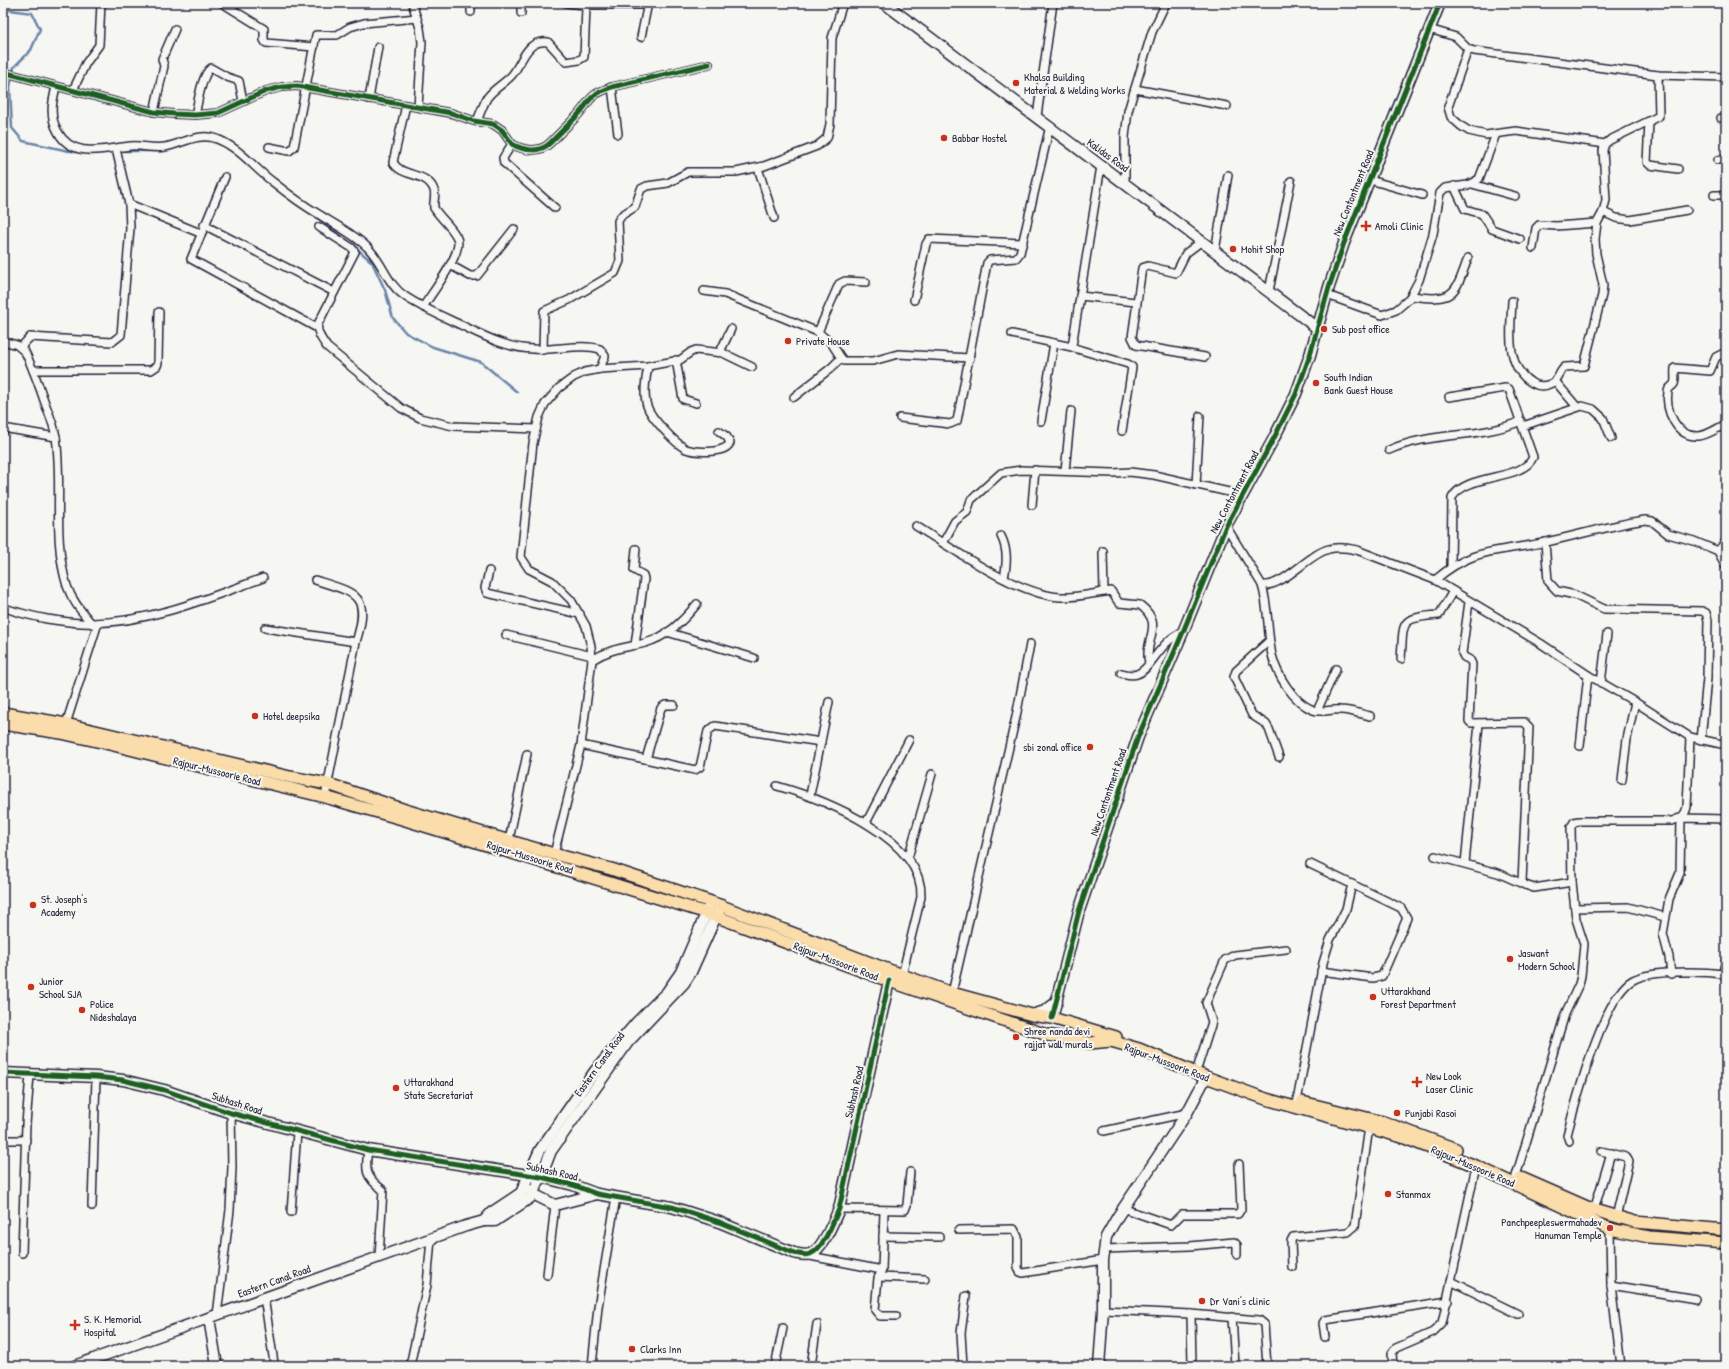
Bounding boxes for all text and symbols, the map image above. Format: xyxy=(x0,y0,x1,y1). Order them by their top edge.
place label: Khalsa Building Material & Welding Works xyxy=(1024,70,1125,97)
marker: Khalsa Building Material & Welding Works xyxy=(1011,78,1021,88)
place label: Babbar Hostel xyxy=(952,131,1007,145)
marker: Babbar Hostel xyxy=(939,133,949,143)
street label: Kalidas Road xyxy=(1084,135,1132,175)
street label: New Contontment Road xyxy=(1329,147,1377,238)
place label: Amoli Clinic xyxy=(1375,219,1424,233)
marker: Amoli Clinic xyxy=(1360,220,1372,232)
place label: Mohit Shop xyxy=(1241,242,1284,256)
marker: Mohit Shop xyxy=(1228,244,1238,254)
place label: Sub post office xyxy=(1332,322,1390,336)
marker: Sub post office xyxy=(1319,324,1329,334)
place label: Private House xyxy=(796,334,851,348)
marker: Private House xyxy=(783,336,793,346)
place label: South Indian Bank Guest House xyxy=(1324,370,1394,397)
marker: South Indian Bank Guest House xyxy=(1311,378,1321,388)
street label: New Contontment Road xyxy=(1206,448,1262,536)
place label: Hotel deepsika xyxy=(263,709,320,723)
marker: Hotel deepsika xyxy=(250,711,260,721)
place label: sbi zonal office xyxy=(1023,740,1083,754)
marker: sbi zonal office xyxy=(1085,742,1095,752)
street label: New Contontment Road xyxy=(1086,746,1130,838)
street label: Rajpur-Mussoorie Road xyxy=(172,753,263,789)
street label: Rajpur-Mussoorie Road xyxy=(485,837,576,877)
place label: St. Joseph's Academy xyxy=(41,892,87,919)
marker: St. Joseph's Academy xyxy=(28,900,38,910)
street label: Rajpur-Mussoorie Road xyxy=(792,938,881,984)
place label: Jaswant Modern School xyxy=(1518,946,1575,973)
marker: Jaswant Modern School xyxy=(1505,954,1515,964)
place label: Junior School SJA xyxy=(39,974,82,1001)
marker: Junior School SJA xyxy=(26,982,36,992)
place label: Uttarakhand Forest Department xyxy=(1380,984,1456,1011)
marker: Uttarakhand Forest Department xyxy=(1368,992,1378,1002)
place label: Police Nideshalaya xyxy=(90,997,137,1024)
marker: Police Nideshalaya xyxy=(77,1005,87,1015)
place label: Shree nanda devi rajjat wall murals xyxy=(1024,1024,1093,1051)
street label: Eastern Canal Road xyxy=(571,1028,628,1099)
marker: Shree nanda devi rajjat wall murals xyxy=(1011,1032,1021,1042)
street label: Rajpur-Mussoorie Road xyxy=(1123,1039,1212,1085)
street label: Subhash Road xyxy=(841,1064,867,1119)
place label: New Look Laser Clinic xyxy=(1426,1069,1474,1096)
place label: Uttarakhand State Secretariat xyxy=(404,1075,473,1102)
marker: New Look Laser Clinic xyxy=(1411,1076,1423,1088)
marker: Uttarakhand State Secretariat xyxy=(391,1083,401,1093)
street label: Subhash Road xyxy=(210,1088,265,1118)
place label: Punjabi Rasoi xyxy=(1405,1106,1457,1120)
marker: Punjabi Rasoi xyxy=(1392,1108,1402,1118)
street label: Rajpur-Mussoorie Road xyxy=(1429,1142,1518,1190)
street label: Subhash Road xyxy=(525,1158,580,1184)
place label: Stanmax xyxy=(1396,1187,1431,1201)
marker: Stanmax xyxy=(1383,1189,1393,1199)
place label: Panchpeepleswermahadev Hanuman Temple xyxy=(1501,1215,1603,1242)
marker: Panchpeepleswermahadev Hanuman Temple xyxy=(1605,1223,1615,1233)
street label: Eastern Canal Road xyxy=(236,1261,313,1301)
place label: Dr Vani's clinic xyxy=(1210,1294,1271,1308)
marker: Dr Vani's clinic xyxy=(1197,1296,1207,1306)
place label: S. K. Memorial Hospital xyxy=(84,1312,141,1339)
marker: S. K. Memorial Hospital xyxy=(69,1319,81,1331)
place label: Clarks Inn xyxy=(640,1342,681,1356)
marker: Clarks Inn xyxy=(627,1344,637,1354)

